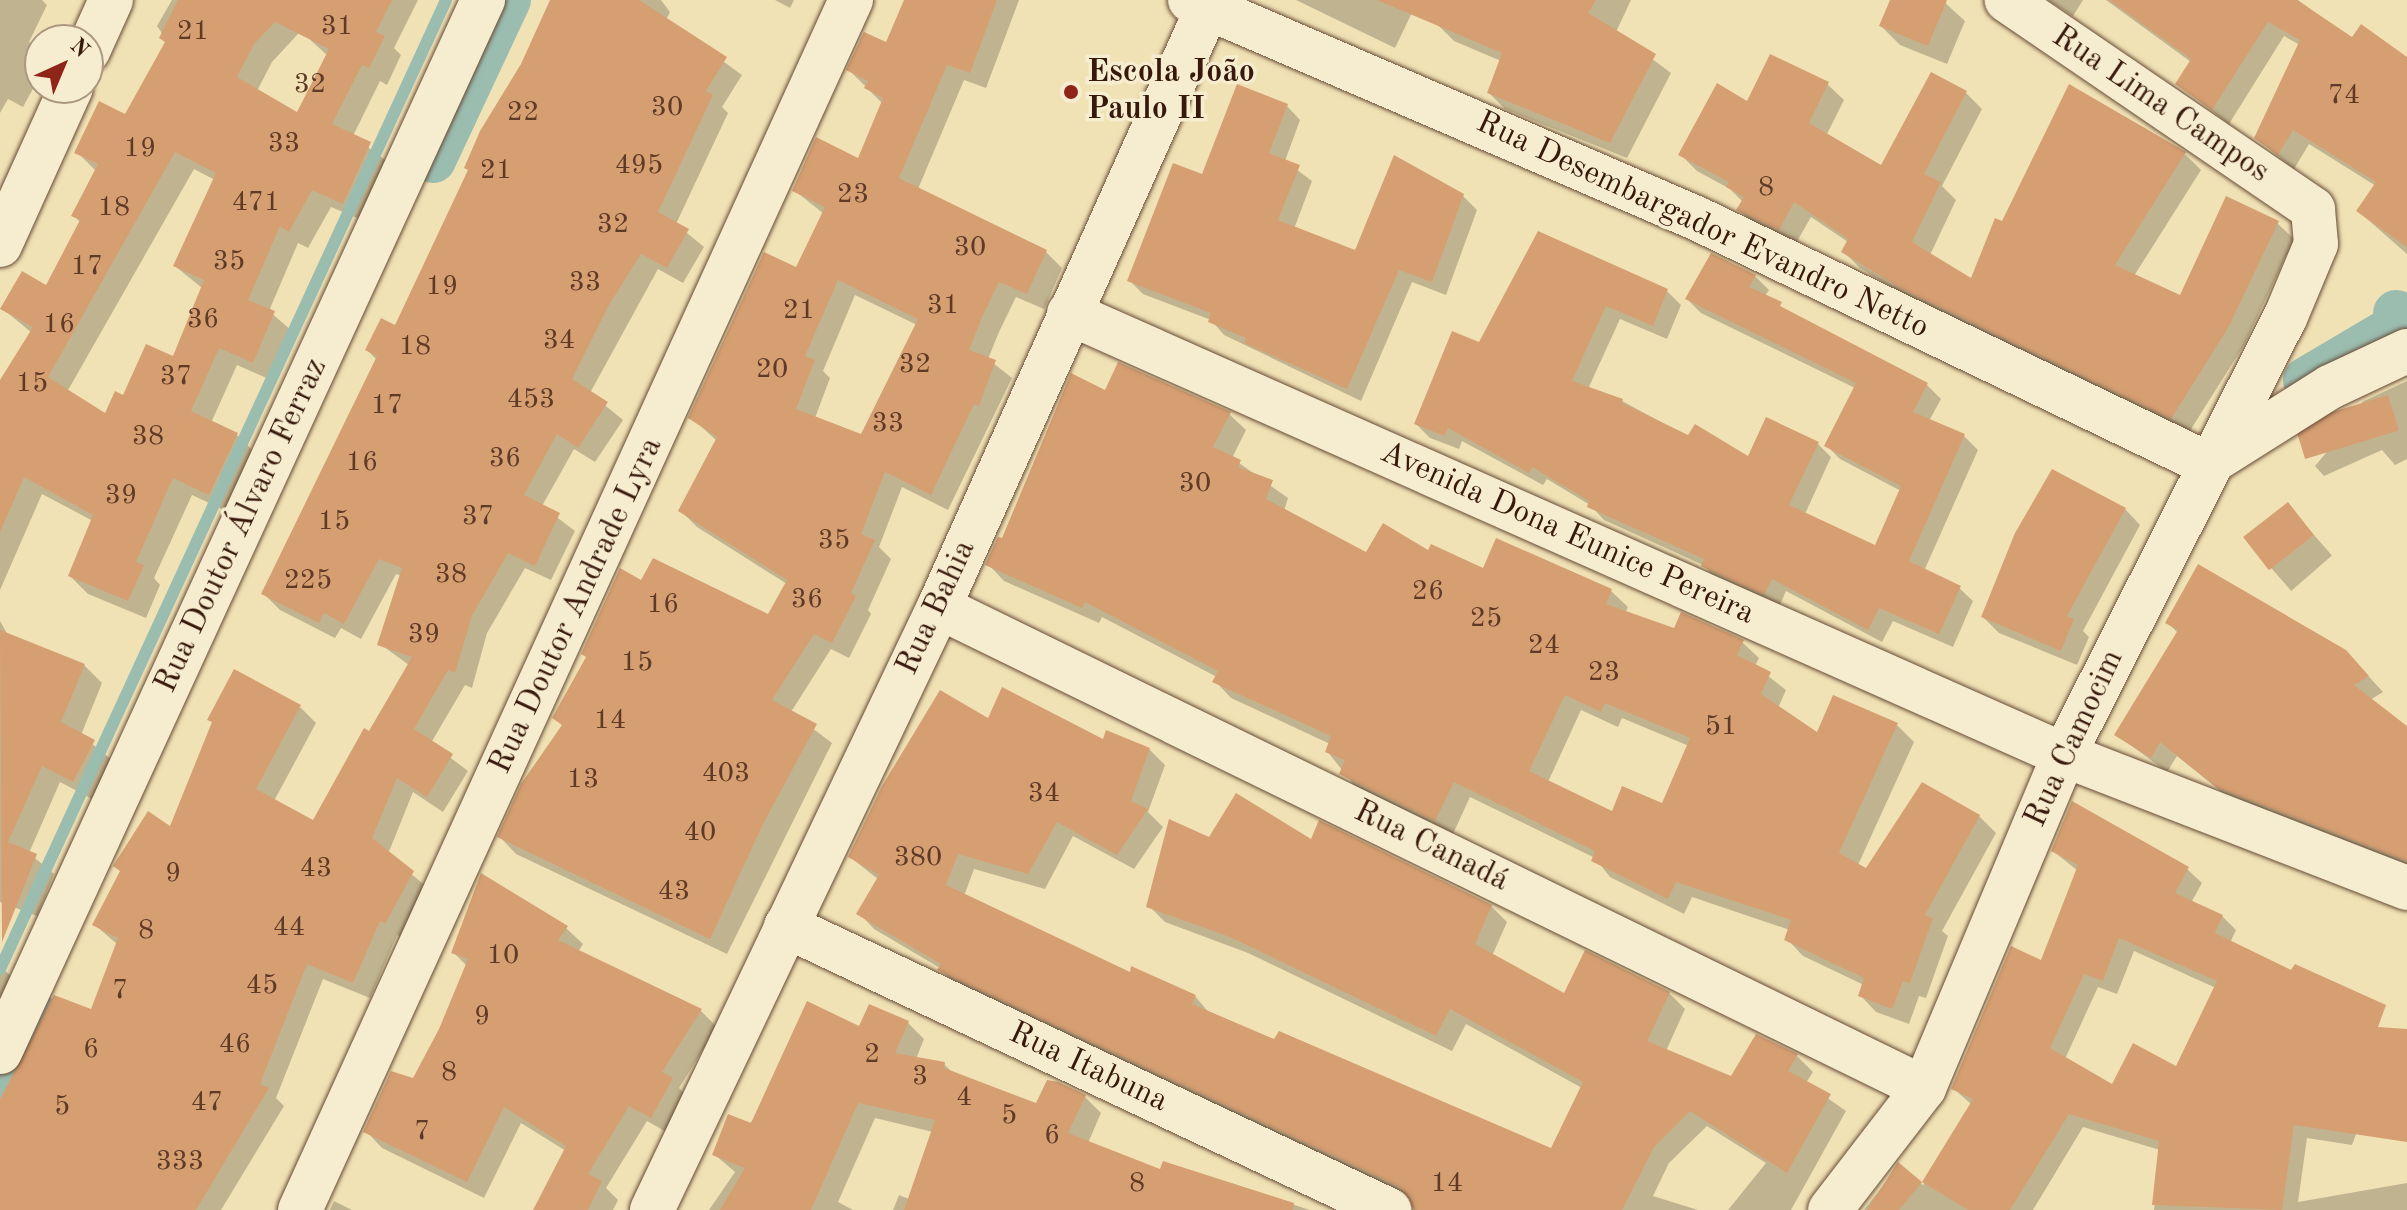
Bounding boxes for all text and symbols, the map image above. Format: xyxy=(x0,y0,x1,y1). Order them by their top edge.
house number: 31 xyxy=(321,10,353,44)
house number: 21 xyxy=(177,15,209,49)
street label: Rua Lima Campos xyxy=(2044,18,2276,192)
north arrow xyxy=(24,24,104,104)
text: N xyxy=(66,34,93,62)
place label: Escola João Paulo II xyxy=(1087,55,1255,130)
house number: 32 xyxy=(294,68,326,102)
house number: 74 xyxy=(2328,79,2360,113)
marker: Escola João Paulo II xyxy=(1062,83,1080,101)
house number: 30 xyxy=(651,91,683,125)
house number: 22 xyxy=(507,96,539,130)
street label: Rua Desembargador Evandro Netto xyxy=(1470,104,1934,348)
house number: 33 xyxy=(268,127,300,161)
house number: 19 xyxy=(124,132,156,166)
house number: 495 xyxy=(615,149,663,183)
house number: 21 xyxy=(480,154,512,188)
house number: 8 xyxy=(1758,171,1774,205)
house number: 23 xyxy=(837,178,869,212)
house number: 471 xyxy=(232,186,280,220)
house number: 18 xyxy=(98,191,130,225)
house number: 32 xyxy=(597,208,629,242)
house number: 30 xyxy=(954,231,986,265)
house number: 35 xyxy=(213,245,245,279)
house number: 17 xyxy=(71,250,103,284)
house number: 33 xyxy=(569,266,601,300)
house number: 19 xyxy=(426,270,458,304)
house number: 31 xyxy=(927,289,959,323)
house number: 21 xyxy=(783,294,815,328)
house number: 36 xyxy=(187,303,219,337)
house number: 16 xyxy=(43,308,75,342)
house number: 34 xyxy=(543,324,575,358)
house number: 18 xyxy=(399,330,431,364)
house number: 32 xyxy=(899,348,931,382)
street label: Rua Doutor Álvaro Ferraz xyxy=(148,353,336,699)
house number: 20 xyxy=(756,353,788,387)
house number: 37 xyxy=(160,360,192,394)
house number: 15 xyxy=(16,367,48,401)
house number: 453 xyxy=(507,383,555,417)
house number: 17 xyxy=(371,389,403,423)
house number: 33 xyxy=(872,407,904,441)
house number: 38 xyxy=(132,420,164,454)
street label: Rua Doutor Andrade Lyra xyxy=(482,432,672,780)
street label: Avenida Dona Eunice Pereira xyxy=(1374,434,1760,634)
house number: 36 xyxy=(489,442,521,476)
house number: 16 xyxy=(346,446,378,480)
house number: 30 xyxy=(1179,467,1211,501)
house number: 39 xyxy=(105,479,137,513)
house number: 37 xyxy=(462,500,494,534)
house number: 15 xyxy=(318,505,350,539)
house number: 35 xyxy=(818,524,850,558)
street label: Rua Bahia xyxy=(889,534,985,682)
house number: 38 xyxy=(435,558,467,592)
house number: 225 xyxy=(284,564,332,598)
house number: 26 xyxy=(1412,575,1444,609)
house number: 36 xyxy=(791,583,823,617)
house number: 16 xyxy=(647,588,679,622)
house number: 25 xyxy=(1470,602,1502,636)
house number: 39 xyxy=(408,618,440,652)
house number: 24 xyxy=(1528,629,1560,663)
street label: Rua Camocim xyxy=(2017,644,2133,834)
house number: 15 xyxy=(621,646,653,680)
house number: 23 xyxy=(1588,656,1620,690)
house number: 14 xyxy=(594,704,626,738)
house number: 51 xyxy=(1705,710,1737,744)
house number: 403 xyxy=(702,757,750,791)
house number: 13 xyxy=(567,763,599,797)
house number: 34 xyxy=(1028,777,1060,811)
street label: Rua Canadá xyxy=(1347,793,1515,901)
house number: 40 xyxy=(684,816,716,850)
house number: 380 xyxy=(894,841,942,875)
house number: 43 xyxy=(300,852,332,886)
house number: 9 xyxy=(165,857,181,891)
house number: 43 xyxy=(658,875,690,909)
house number: 44 xyxy=(273,911,305,945)
house number: 8 xyxy=(138,914,154,948)
house number: 10 xyxy=(487,939,519,973)
house number: 45 xyxy=(246,969,278,1003)
house number: 7 xyxy=(112,974,128,1008)
house number: 9 xyxy=(474,1000,490,1034)
street label: Rua Itabuna xyxy=(1002,1014,1174,1122)
house number: 46 xyxy=(219,1028,251,1062)
house number: 6 xyxy=(83,1033,99,1067)
house number: 2 xyxy=(864,1038,880,1072)
house number: 8 xyxy=(441,1056,457,1090)
house number: 3 xyxy=(912,1060,928,1094)
house number: 4 xyxy=(956,1081,972,1115)
house number: 47 xyxy=(191,1086,223,1120)
house number: 5 xyxy=(54,1090,70,1124)
house number: 5 xyxy=(1001,1099,1017,1133)
house number: 7 xyxy=(414,1115,430,1149)
house number: 6 xyxy=(1044,1119,1060,1153)
house number: 333 xyxy=(156,1145,204,1179)
house number: 8 xyxy=(1129,1167,1145,1201)
house number: 14 xyxy=(1431,1167,1463,1201)

